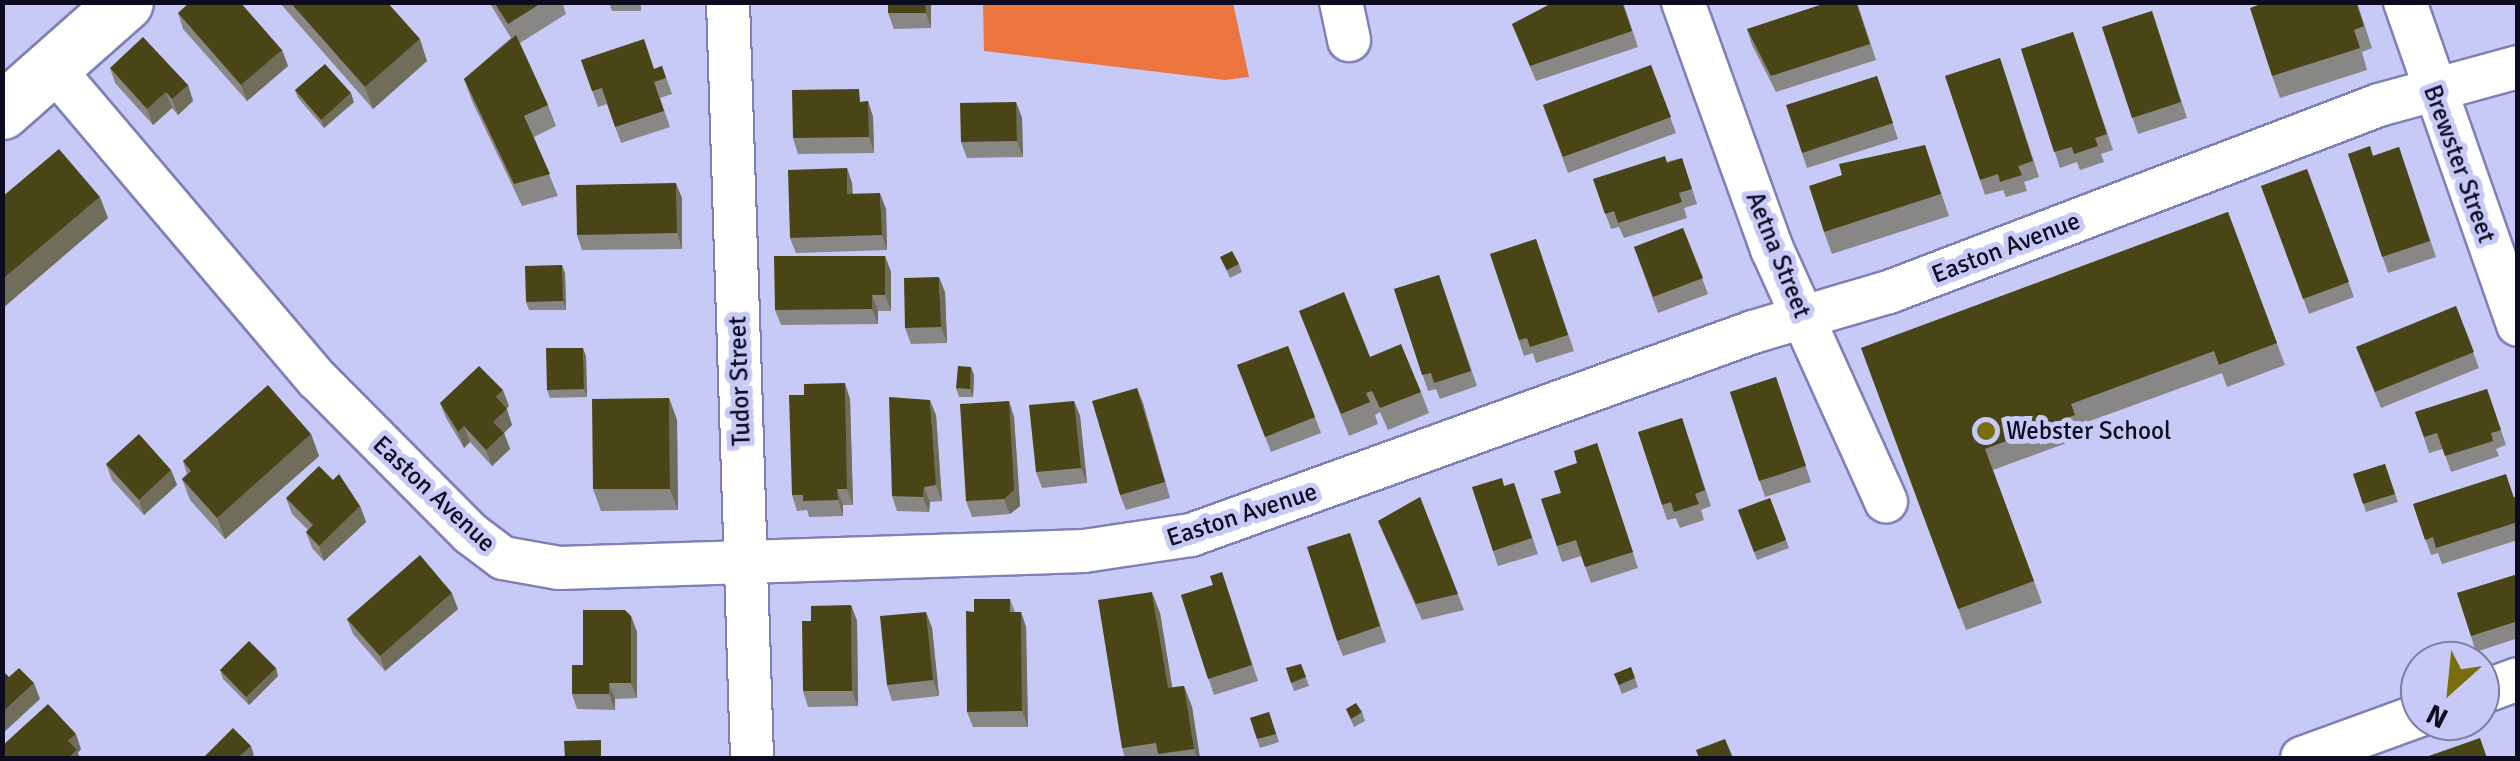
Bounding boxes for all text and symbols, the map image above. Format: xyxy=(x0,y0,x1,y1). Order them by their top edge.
street label: Brewster Street xyxy=(2417,81,2501,247)
street label: Aetna Street xyxy=(1739,188,1817,322)
street label: Easton Avenue xyxy=(1928,206,2084,290)
street label: Tudor Street xyxy=(723,316,757,446)
place label: Webster School xyxy=(2006,416,2171,446)
marker: Webster School xyxy=(1975,420,1997,442)
street label: Easton Avenue xyxy=(367,430,501,558)
street label: Easton Avenue xyxy=(1163,477,1321,553)
north arrow xyxy=(2400,641,2500,741)
text: N xyxy=(2421,696,2454,736)

